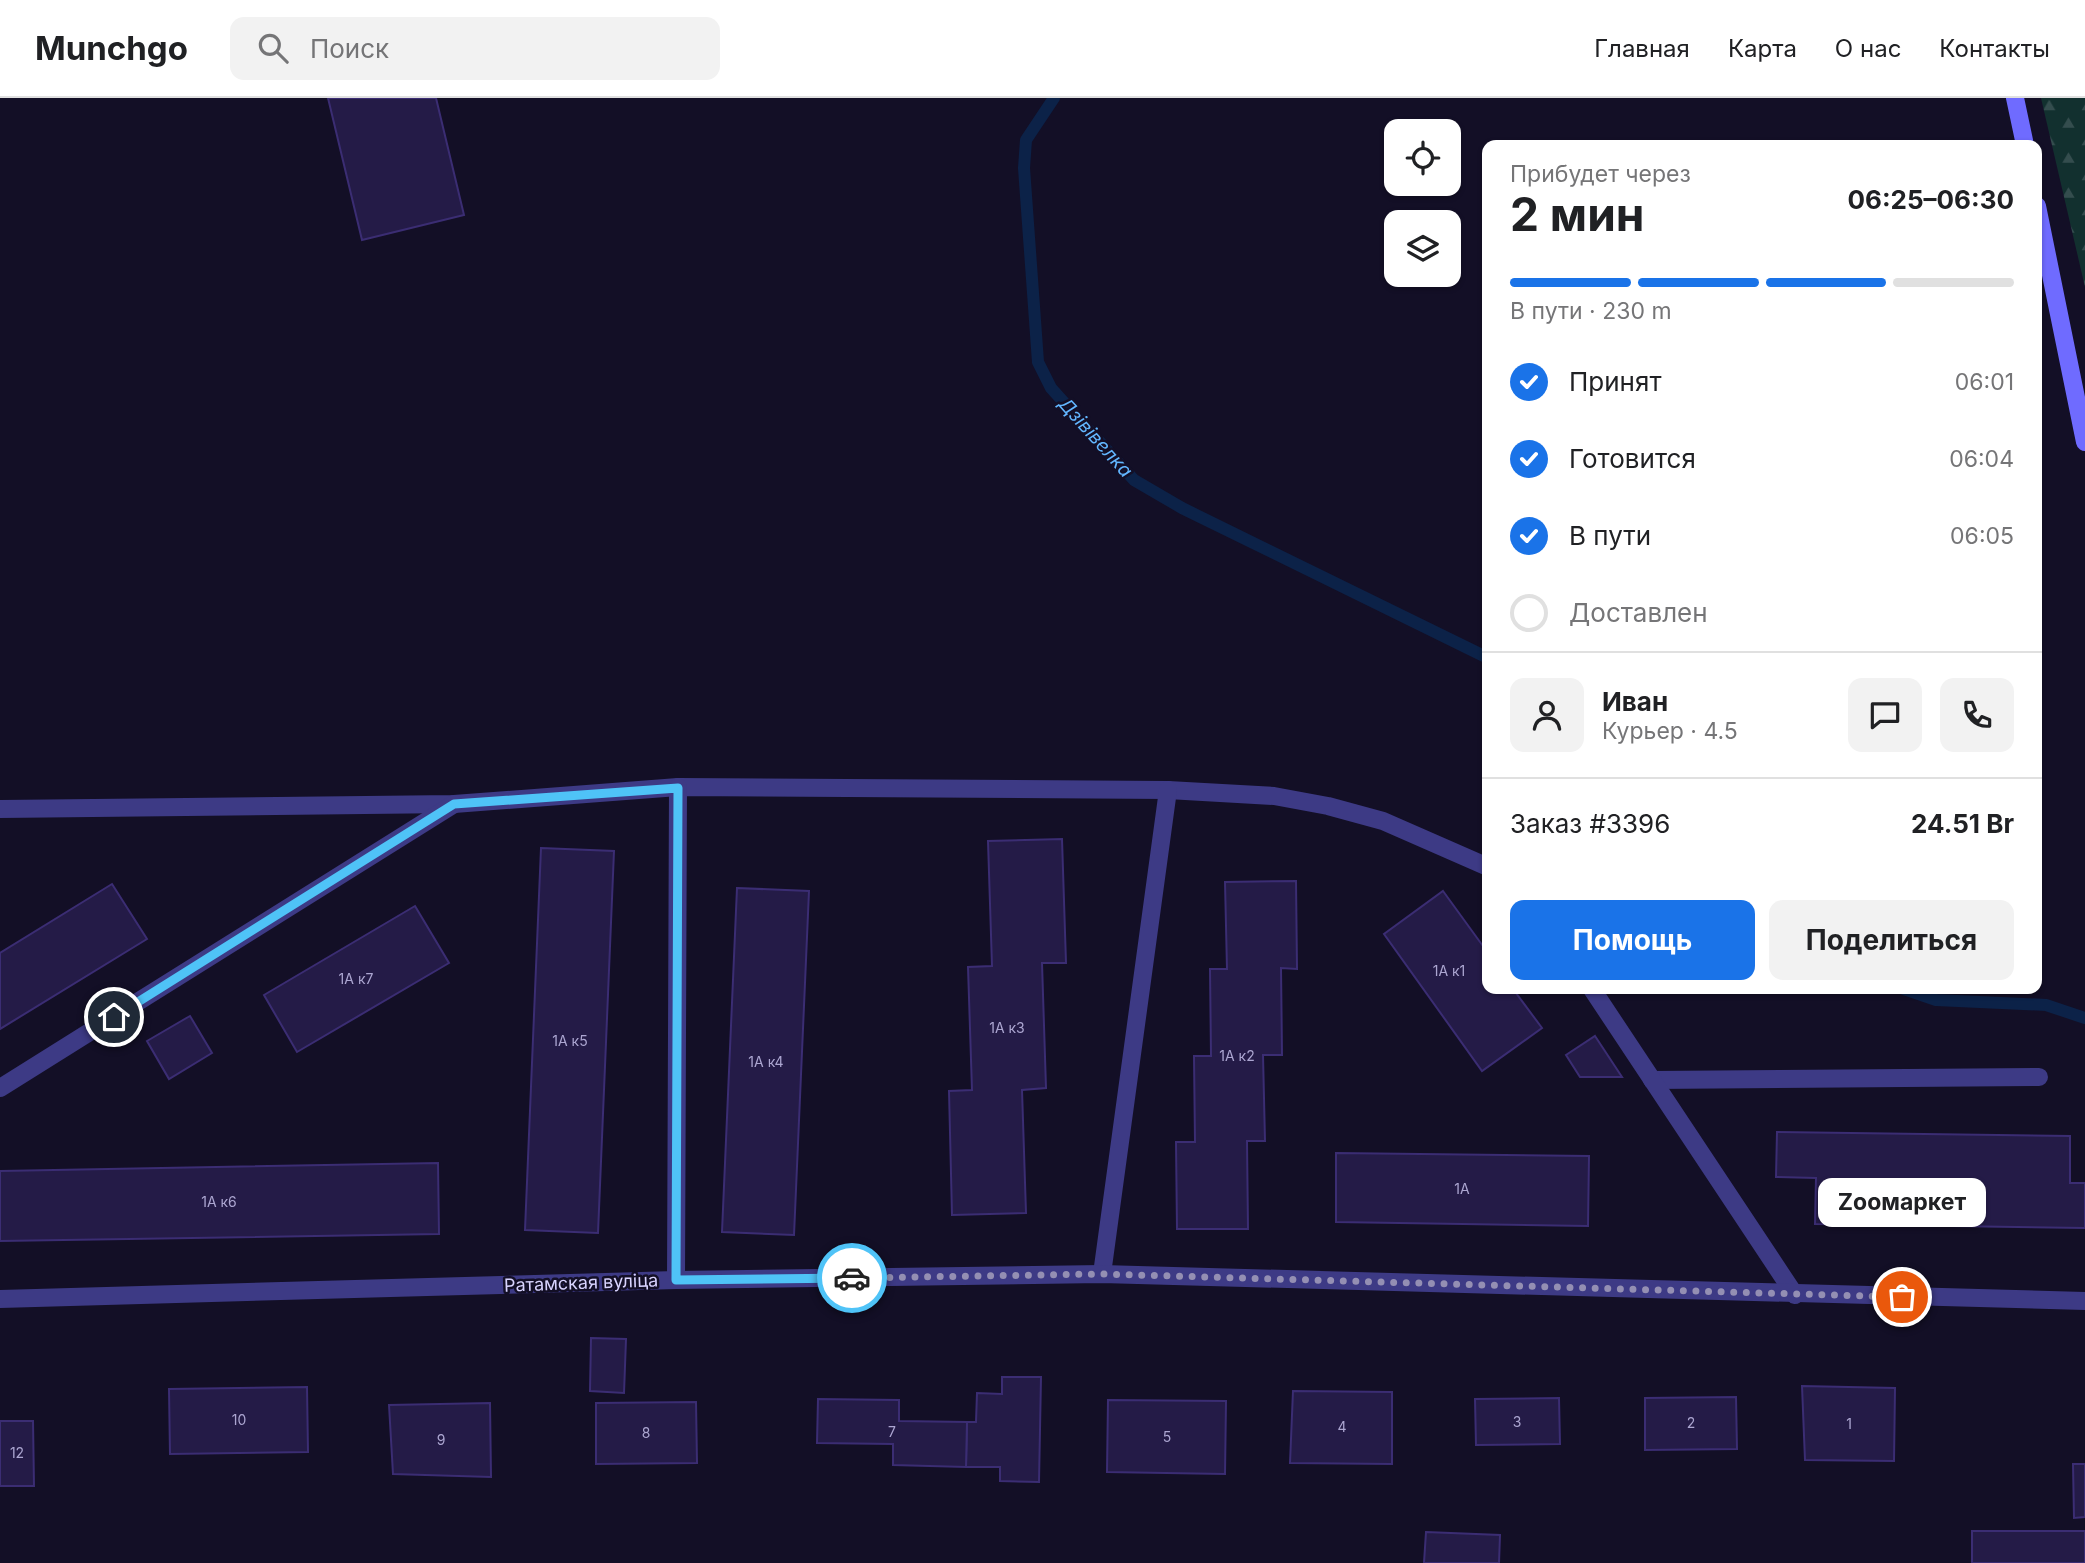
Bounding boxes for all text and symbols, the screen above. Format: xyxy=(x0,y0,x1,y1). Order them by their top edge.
search box xyxy=(230,17,720,80)
text: Munchgo xyxy=(35,28,188,68)
icon: search xyxy=(254,29,292,67)
text: Поиск xyxy=(310,33,389,64)
text: Главная xyxy=(1594,34,1690,63)
text: Карта xyxy=(1728,34,1797,63)
text: О нас xyxy=(1835,34,1901,63)
text: Контакты xyxy=(1939,34,2050,63)
map controls xyxy=(1384,119,1461,287)
button: locate xyxy=(1384,119,1461,196)
text: Прибудет через xyxy=(1510,160,1691,188)
text: 06:25–06:30 xyxy=(1847,184,2014,215)
text: 2 мин xyxy=(1510,186,1645,242)
button: layers xyxy=(1384,210,1461,287)
text: В пути · 230 m xyxy=(1510,297,1672,325)
icon: check xyxy=(1510,363,1548,401)
text: Принят xyxy=(1569,366,1662,397)
text: 06:01 xyxy=(1955,368,2014,396)
water label: Дзівівелка xyxy=(1053,392,1138,482)
icon: check xyxy=(1510,440,1548,478)
text: Готовится xyxy=(1569,443,1696,474)
text: 06:04 xyxy=(1949,445,2014,473)
icon: check xyxy=(1510,517,1548,555)
text: В пути xyxy=(1569,520,1651,551)
text: 06:05 xyxy=(1950,522,2014,550)
text: Доставлен xyxy=(1569,597,1708,628)
button: person xyxy=(1510,678,1584,752)
button: chat xyxy=(1848,678,1922,752)
button: phone xyxy=(1940,678,2014,752)
text: Иван xyxy=(1602,686,1668,717)
text: Курьер · 4.5 xyxy=(1602,717,1738,745)
text: Заказ #3396 xyxy=(1510,808,1670,839)
text: 24.51 Br xyxy=(1911,808,2014,839)
button: Помощь xyxy=(1510,900,1755,980)
button: Поделиться xyxy=(1769,900,2014,980)
house number: 1А к1 xyxy=(1433,962,1465,979)
house number: 1А к7 xyxy=(339,970,373,987)
pin xyxy=(84,987,144,1047)
icon: home xyxy=(95,998,133,1036)
house number: 1А к3 xyxy=(989,1019,1025,1036)
house number: 1А к5 xyxy=(552,1032,588,1049)
house number: 1А к2 xyxy=(1219,1047,1255,1064)
house number: 1А к4 xyxy=(748,1053,784,1070)
callout: Zooмаркет xyxy=(1818,1178,1986,1227)
house number: 1А xyxy=(1454,1180,1470,1197)
text: Zooмаркет xyxy=(1838,1188,1966,1216)
house number: 1А к6 xyxy=(201,1193,237,1210)
courier xyxy=(817,1243,887,1313)
icon: car xyxy=(833,1259,871,1297)
pin xyxy=(1872,1267,1932,1327)
street label: Ратамская вуліца xyxy=(504,1269,658,1296)
icon: bag xyxy=(1883,1278,1921,1316)
house number: 10 xyxy=(232,1411,246,1428)
house number: 3 xyxy=(1513,1413,1521,1430)
house number: 2 xyxy=(1687,1414,1695,1431)
house number: 1 xyxy=(1846,1415,1852,1432)
house number: 4 xyxy=(1337,1418,1347,1435)
house number: 7 xyxy=(888,1423,896,1440)
house number: 8 xyxy=(642,1424,650,1441)
house number: 5 xyxy=(1163,1428,1171,1445)
house number: 9 xyxy=(437,1431,445,1448)
house number: 12 xyxy=(10,1444,24,1461)

